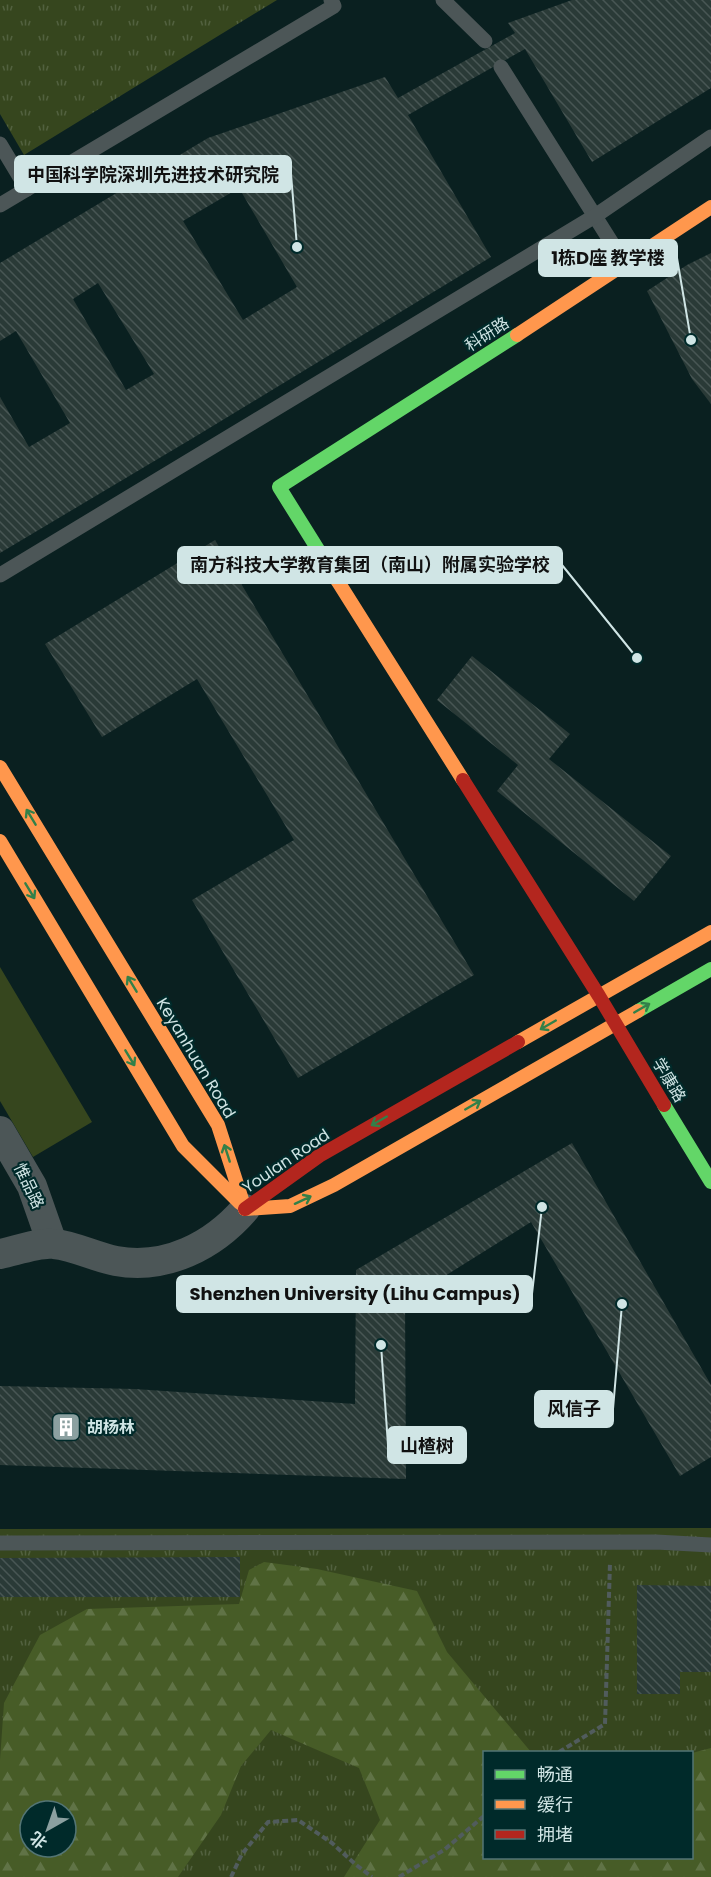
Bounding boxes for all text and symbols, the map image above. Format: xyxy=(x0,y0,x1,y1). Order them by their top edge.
callout: 中国科学院深圳先进技术研究院 xyxy=(15,156,291,192)
text: 中国科学院深圳先进技术研究院 xyxy=(27,162,279,187)
callout: 1栋D座 教学楼 xyxy=(539,240,677,276)
text: 1栋D座 教学楼 xyxy=(551,245,665,270)
street label: 科研路 xyxy=(461,311,513,357)
callout: 南方科技大学教育集团（南山）附属实验学校 xyxy=(178,547,562,583)
text: 南方科技大学教育集团（南山）附属实验学校 xyxy=(190,552,550,577)
one-way arrow xyxy=(24,809,37,826)
one-way arrow xyxy=(24,882,36,899)
one-way arrow xyxy=(126,976,138,993)
street label: Keyanhuan Road xyxy=(151,993,241,1123)
one-way arrow xyxy=(633,1002,650,1014)
one-way arrow xyxy=(540,1019,557,1031)
one-way arrow xyxy=(125,1049,137,1066)
street label: 学康路 xyxy=(647,1053,691,1107)
one-way arrow xyxy=(464,1099,481,1111)
one-way arrow xyxy=(371,1116,388,1128)
street label: Youlan Road xyxy=(238,1123,334,1199)
one-way arrow xyxy=(221,1144,232,1163)
street label: 惟品路 xyxy=(8,1159,50,1213)
one-way arrow xyxy=(293,1194,311,1205)
callout: Shenzhen University (Lihu Campus) xyxy=(177,1276,532,1312)
text: Shenzhen University (Lihu Campus) xyxy=(189,1281,521,1306)
callout: 风信子 xyxy=(535,1391,613,1427)
text: 风信子 xyxy=(547,1396,601,1421)
building icon: 胡杨林 xyxy=(50,1411,82,1443)
place label: 胡杨林 xyxy=(87,1416,135,1439)
callout: 山楂树 xyxy=(388,1427,466,1463)
text: 山楂树 xyxy=(400,1433,454,1458)
legend xyxy=(483,1751,693,1859)
text: 畅通 xyxy=(537,1762,573,1787)
text: 缓行 xyxy=(537,1792,573,1817)
north arrow xyxy=(18,1799,78,1859)
text: 拥堵 xyxy=(537,1822,573,1847)
text: 北 xyxy=(25,1826,52,1854)

